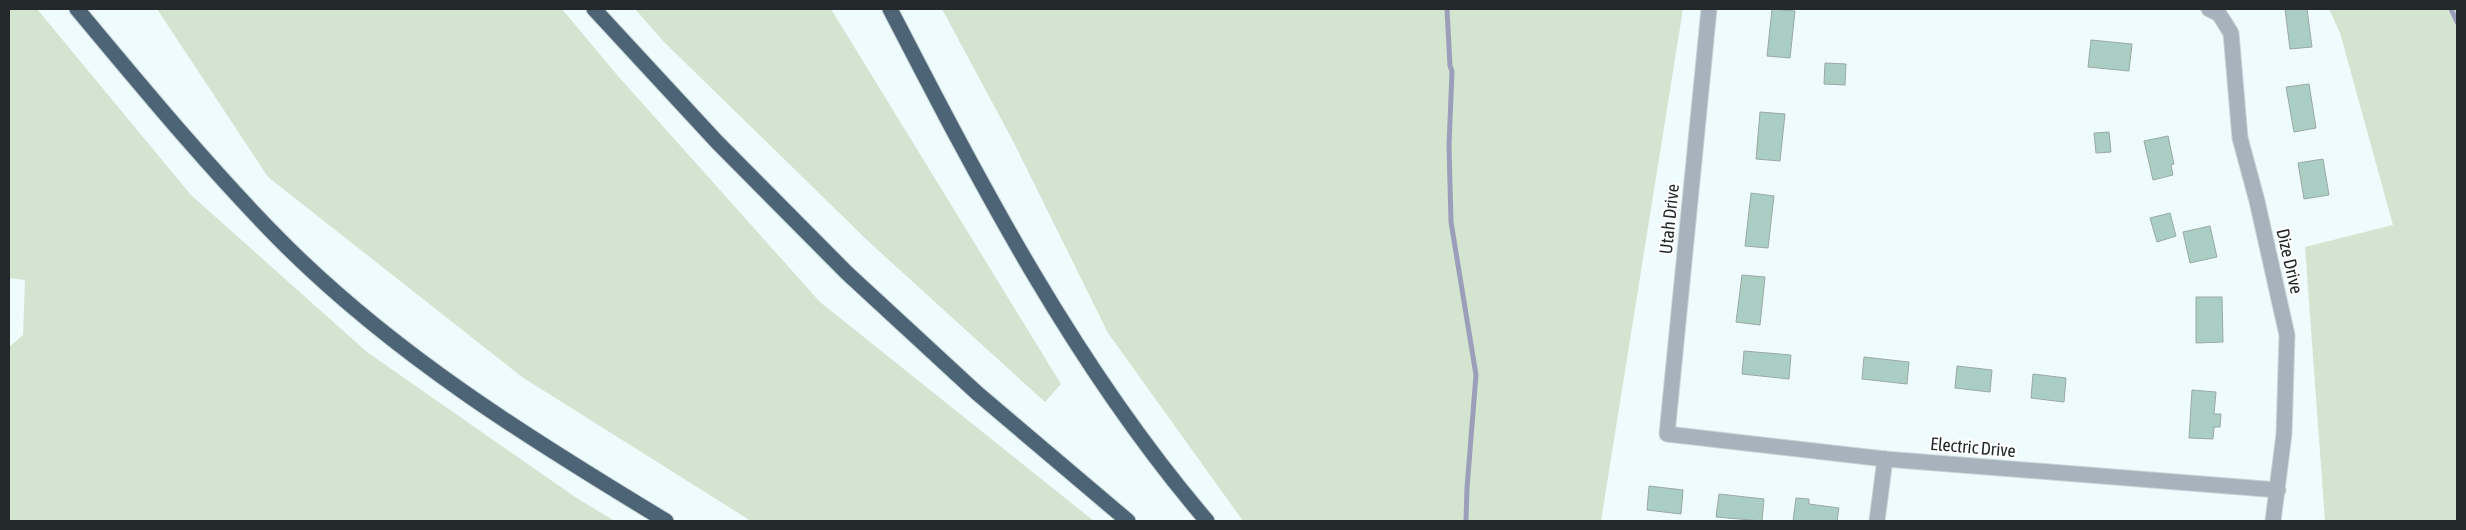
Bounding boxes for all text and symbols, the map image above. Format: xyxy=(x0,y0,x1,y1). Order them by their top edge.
street label: Utah Drive xyxy=(1655,183,1683,255)
street label: Dize Drive xyxy=(2272,226,2308,296)
street label: Electric Drive xyxy=(1929,433,2017,461)

